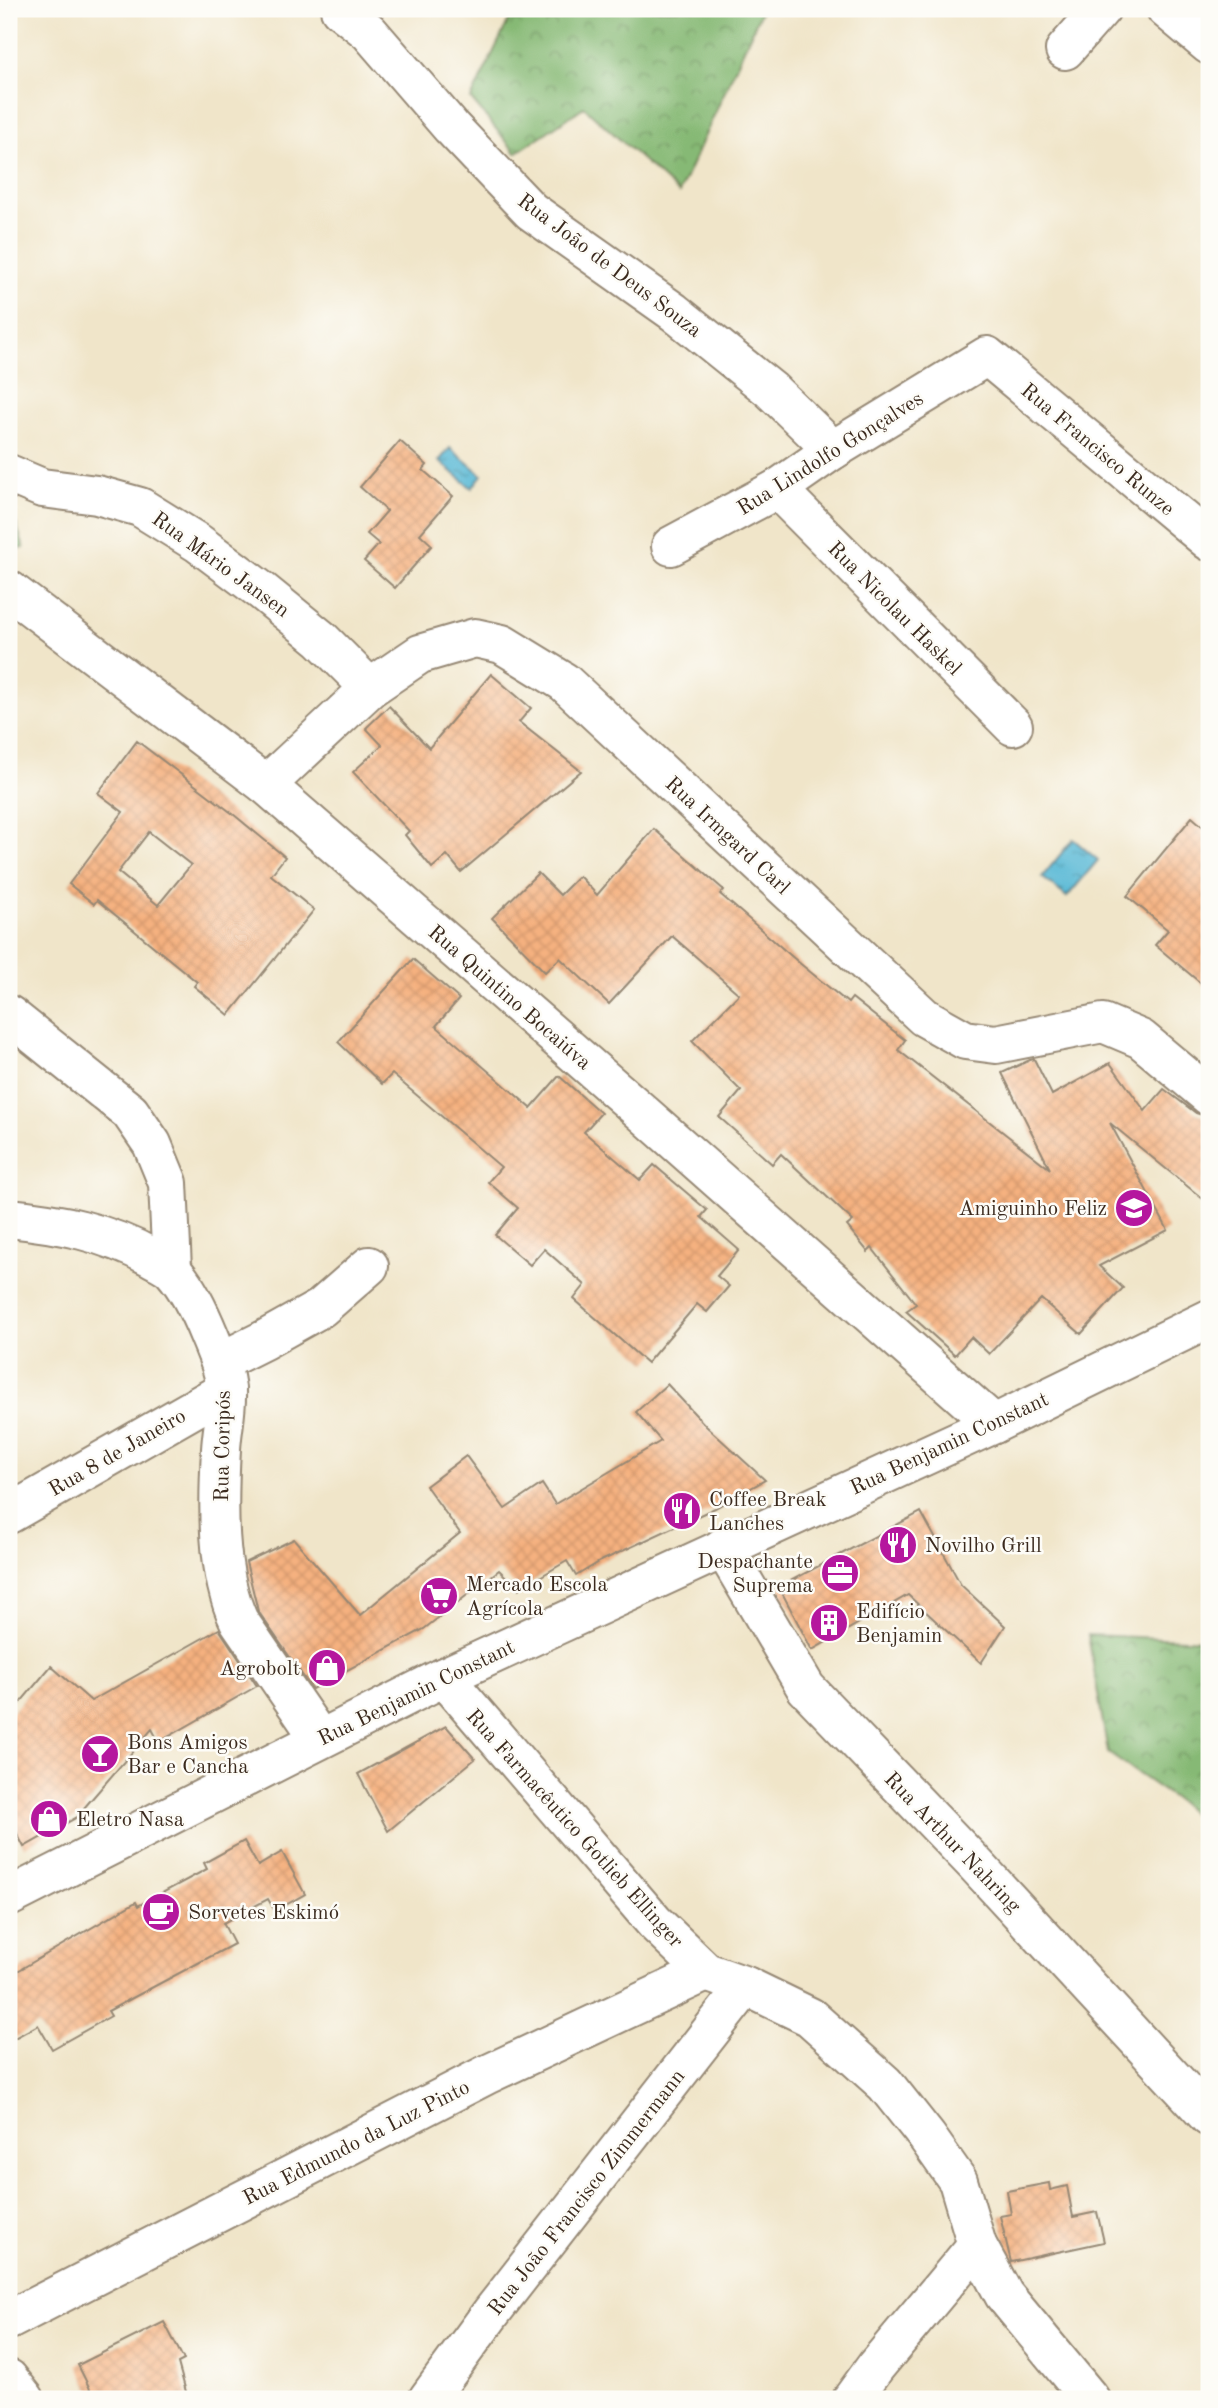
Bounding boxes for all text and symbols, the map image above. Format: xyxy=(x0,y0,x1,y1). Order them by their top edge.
street label: Rua João de Deus Souza xyxy=(513,190,705,342)
street label: Rua Francisco Runze xyxy=(1016,380,1178,520)
street label: Rua Lindolfo Gonçalves xyxy=(734,388,927,520)
street label: Rua Mário Jansen xyxy=(148,508,293,622)
street label: Rua Nicolau Haskel xyxy=(823,538,965,680)
street label: Rua Irmgard Carl xyxy=(661,773,794,899)
street label: Rua Quintino Bocaiúva xyxy=(424,922,594,1074)
school or university icon: Amiguinho Feliz xyxy=(1113,1187,1155,1229)
place label: Amiguinho Feliz xyxy=(958,1199,1107,1220)
street label: Rua Benjamin Constant xyxy=(847,1389,1052,1500)
street label: Rua Coripós xyxy=(212,1390,235,1502)
street label: Rua 8 de Janeiro xyxy=(46,1406,190,1501)
restaurant icon: Coffee Break Lanches xyxy=(661,1490,703,1532)
place label: Coffee Break Lanches xyxy=(709,1490,827,1535)
restaurant icon: Novilho Grill xyxy=(877,1524,919,1566)
place label: Novilho Grill xyxy=(925,1536,1042,1557)
place label: Despachante Suprema xyxy=(697,1552,813,1597)
office icon: Despachante Suprema xyxy=(819,1552,861,1594)
supermarket icon: Mercado Escola Agrícola xyxy=(418,1575,460,1617)
place label: Mercado Escola Agrícola xyxy=(466,1575,608,1620)
building icon: Edifício Benjamin xyxy=(808,1602,850,1644)
place label: Edifício Benjamin xyxy=(856,1602,942,1647)
street label: Rua Benjamin Constant xyxy=(315,1637,518,1750)
shop icon: Agrobolt xyxy=(306,1647,348,1689)
place label: Agrobolt xyxy=(219,1659,300,1680)
street label: Rua Farmacêutico Gotlieb Ellinger xyxy=(461,1706,687,1953)
bar icon: Bons Amigos Bar e Cancha xyxy=(79,1733,121,1775)
place label: Bons Amigos Bar e Cancha xyxy=(127,1733,249,1778)
street label: Rua Arthur Nahring xyxy=(880,1769,1025,1918)
shop icon: Eletro Nasa xyxy=(28,1798,70,1840)
place label: Eletro Nasa xyxy=(76,1810,184,1831)
cafe icon: Sorvetes Eskimó xyxy=(140,1891,182,1933)
place label: Sorvetes Eskimó xyxy=(188,1903,339,1924)
street label: Rua João Francisco Zimmermann xyxy=(485,2066,690,2320)
street label: Rua Edmundo da Luz Pinto xyxy=(240,2077,473,2210)

